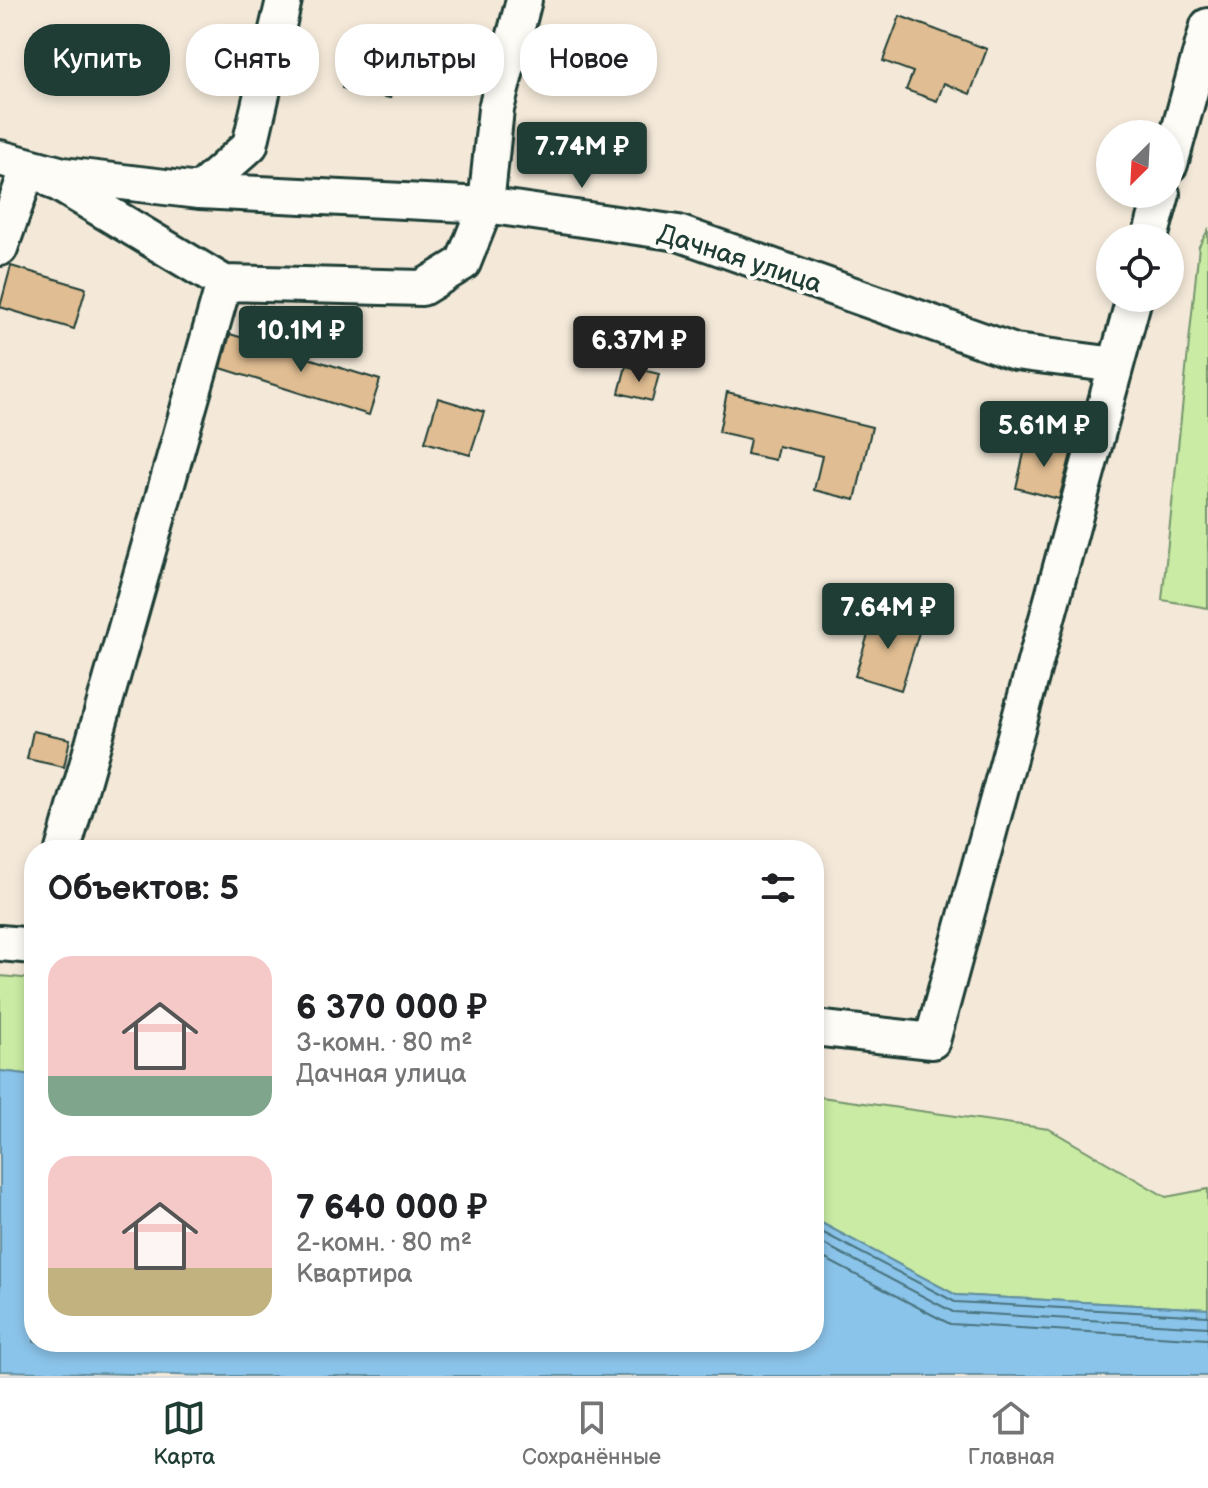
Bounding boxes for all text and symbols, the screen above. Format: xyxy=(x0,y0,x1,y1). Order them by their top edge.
chip: Купить xyxy=(24,24,170,96)
chip: Снять xyxy=(186,24,319,96)
chip: Фильтры xyxy=(335,24,504,96)
chip: Новое xyxy=(520,24,657,96)
north arrow xyxy=(1096,120,1184,208)
map controls xyxy=(1096,120,1184,312)
pin: 7.74M ₽ xyxy=(508,122,656,190)
text: 7.74M ₽ xyxy=(535,132,629,163)
street label: Дачная улица xyxy=(654,218,826,301)
button: locate xyxy=(1096,224,1184,312)
pin: 10.1M ₽ xyxy=(227,306,375,374)
text: 10.1M ₽ xyxy=(257,316,345,347)
pin: 6.37M ₽ xyxy=(565,316,713,384)
text: 6.37M ₽ xyxy=(591,326,687,357)
pin: 5.61M ₽ xyxy=(970,401,1118,469)
text: 5.61M ₽ xyxy=(998,411,1090,442)
pin: 7.64M ₽ xyxy=(814,583,962,651)
text: 7.64M ₽ xyxy=(840,593,936,624)
icon: filters xyxy=(756,866,800,910)
text: Объектов: 5 xyxy=(48,868,239,909)
text: 6 370 000 ₽ xyxy=(296,987,487,1028)
icon: home xyxy=(112,988,208,1084)
text: 3-комн. · 80 m² xyxy=(296,1028,473,1059)
text: Дачная улица xyxy=(296,1059,467,1090)
text: 7 640 000 ₽ xyxy=(296,1187,487,1228)
icon: home xyxy=(112,1188,208,1284)
text: 2-комн. · 80 m² xyxy=(296,1228,472,1259)
text: Квартира xyxy=(296,1259,413,1290)
tab: Карта xyxy=(153,1396,215,1471)
tab: Сохранённые xyxy=(522,1396,661,1471)
tab: Главная xyxy=(968,1396,1055,1471)

